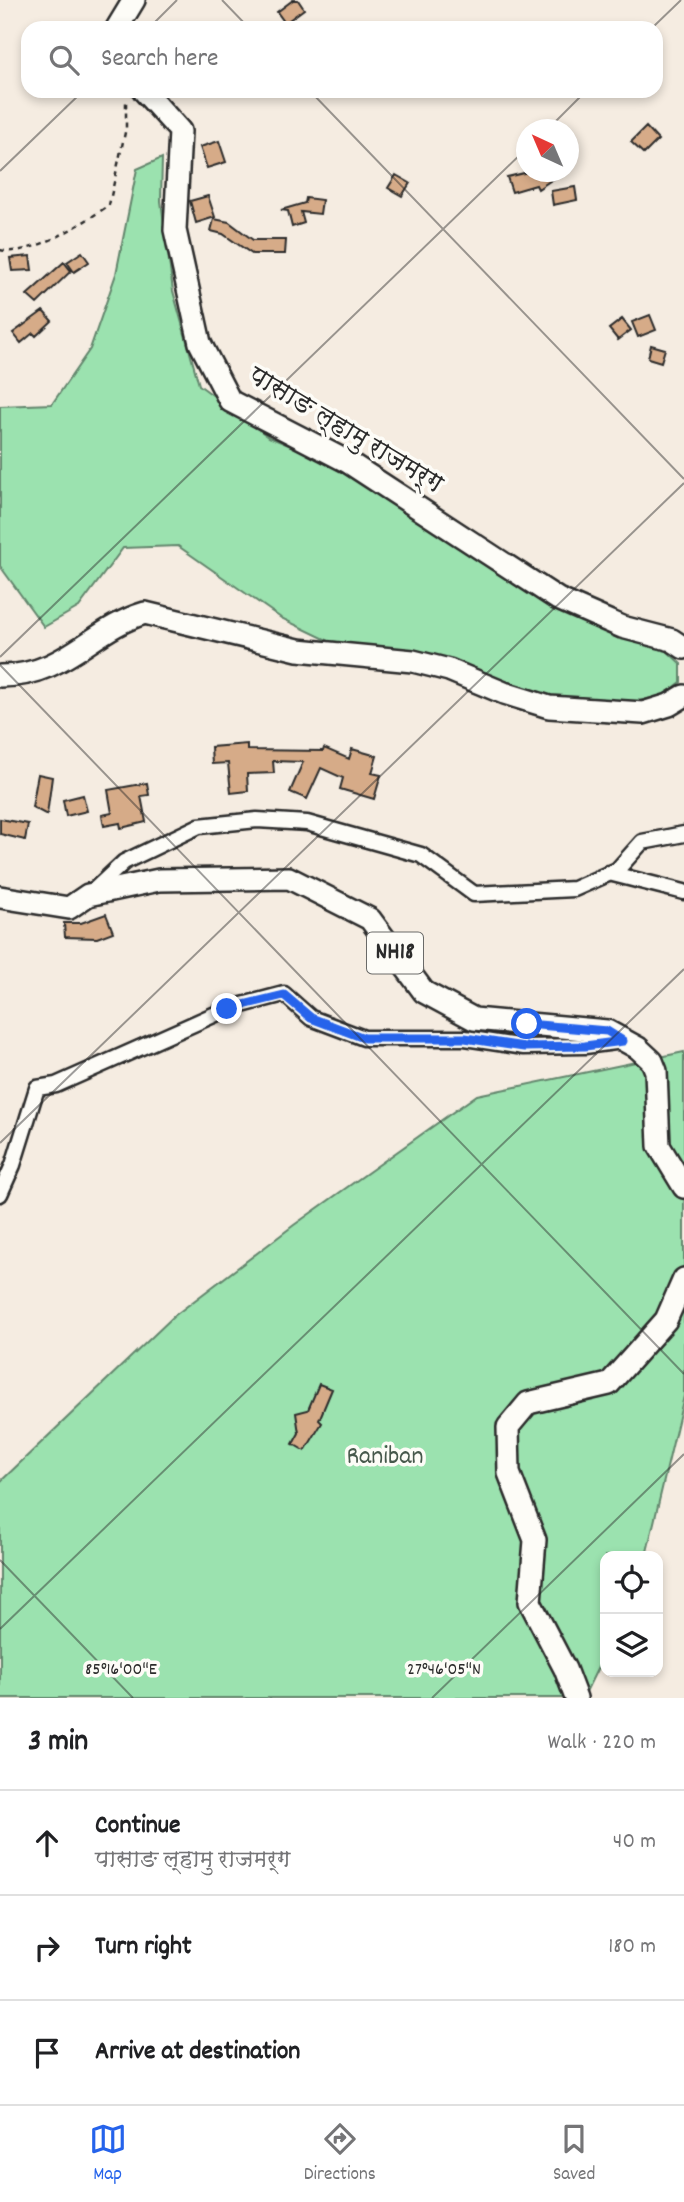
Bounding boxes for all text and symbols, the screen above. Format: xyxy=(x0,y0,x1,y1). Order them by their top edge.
search box xyxy=(21,21,663,98)
icon: search xyxy=(45,41,83,79)
text: Search here xyxy=(101,41,219,78)
north arrow xyxy=(516,119,579,182)
street label: पासाङ ल्हामु राजमर्ग xyxy=(240,358,450,504)
road number: NH18 xyxy=(367,932,423,973)
route end xyxy=(211,993,242,1024)
route start xyxy=(511,1008,542,1039)
park label: Raniban xyxy=(346,1439,424,1476)
map controls xyxy=(600,1551,663,1677)
button: locate xyxy=(600,1551,663,1614)
button: layers xyxy=(600,1614,663,1677)
text: 85°16'00"E xyxy=(85,1658,157,1683)
text: 27°46'05"N xyxy=(407,1658,481,1683)
text: 3 min xyxy=(28,1722,88,1765)
text: Walk · 220 m xyxy=(548,1727,656,1760)
text: Continue xyxy=(95,1808,180,1845)
icon: ahead xyxy=(28,1824,66,1862)
text: 40 m xyxy=(613,1826,656,1859)
text: पासाङ ल्हामु राजमर्ग xyxy=(95,1845,290,1878)
icon: right xyxy=(28,1929,66,1967)
text: Turn right xyxy=(95,1929,192,1966)
text: 180 m xyxy=(608,1931,656,1964)
icon: arrive xyxy=(28,2034,66,2072)
text: Arrive at destination xyxy=(95,2034,300,2071)
tab: Map xyxy=(89,2120,127,2189)
tab: Directions xyxy=(304,2120,376,2189)
tab: Saved xyxy=(553,2120,595,2189)

